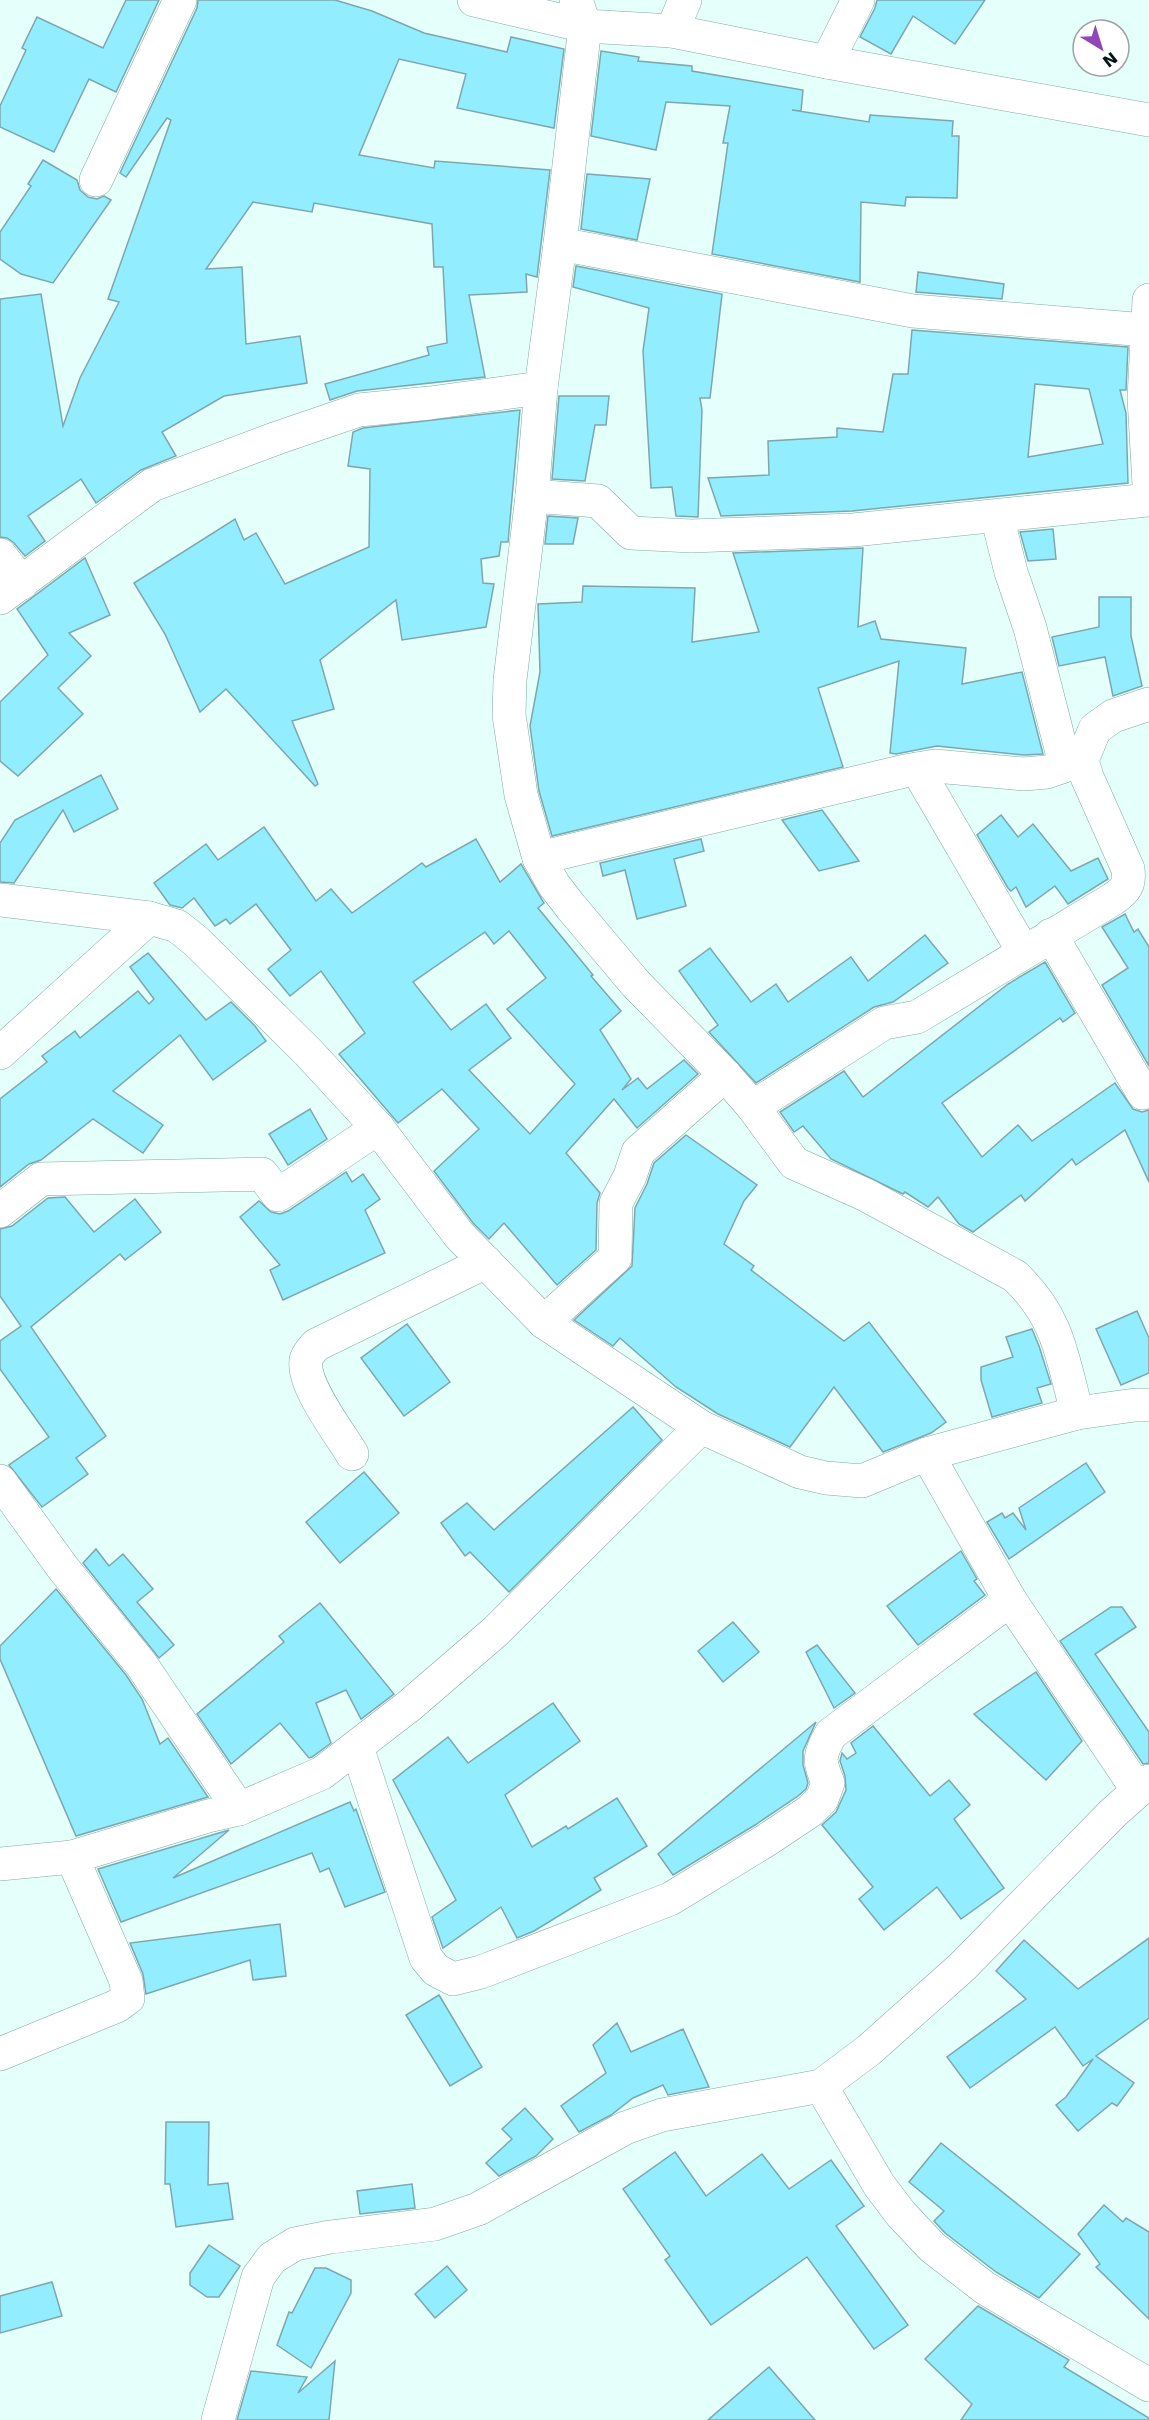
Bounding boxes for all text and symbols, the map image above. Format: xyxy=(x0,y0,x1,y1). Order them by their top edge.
north arrow xyxy=(1071,18,1131,78)
text: N xyxy=(1099,48,1121,71)

